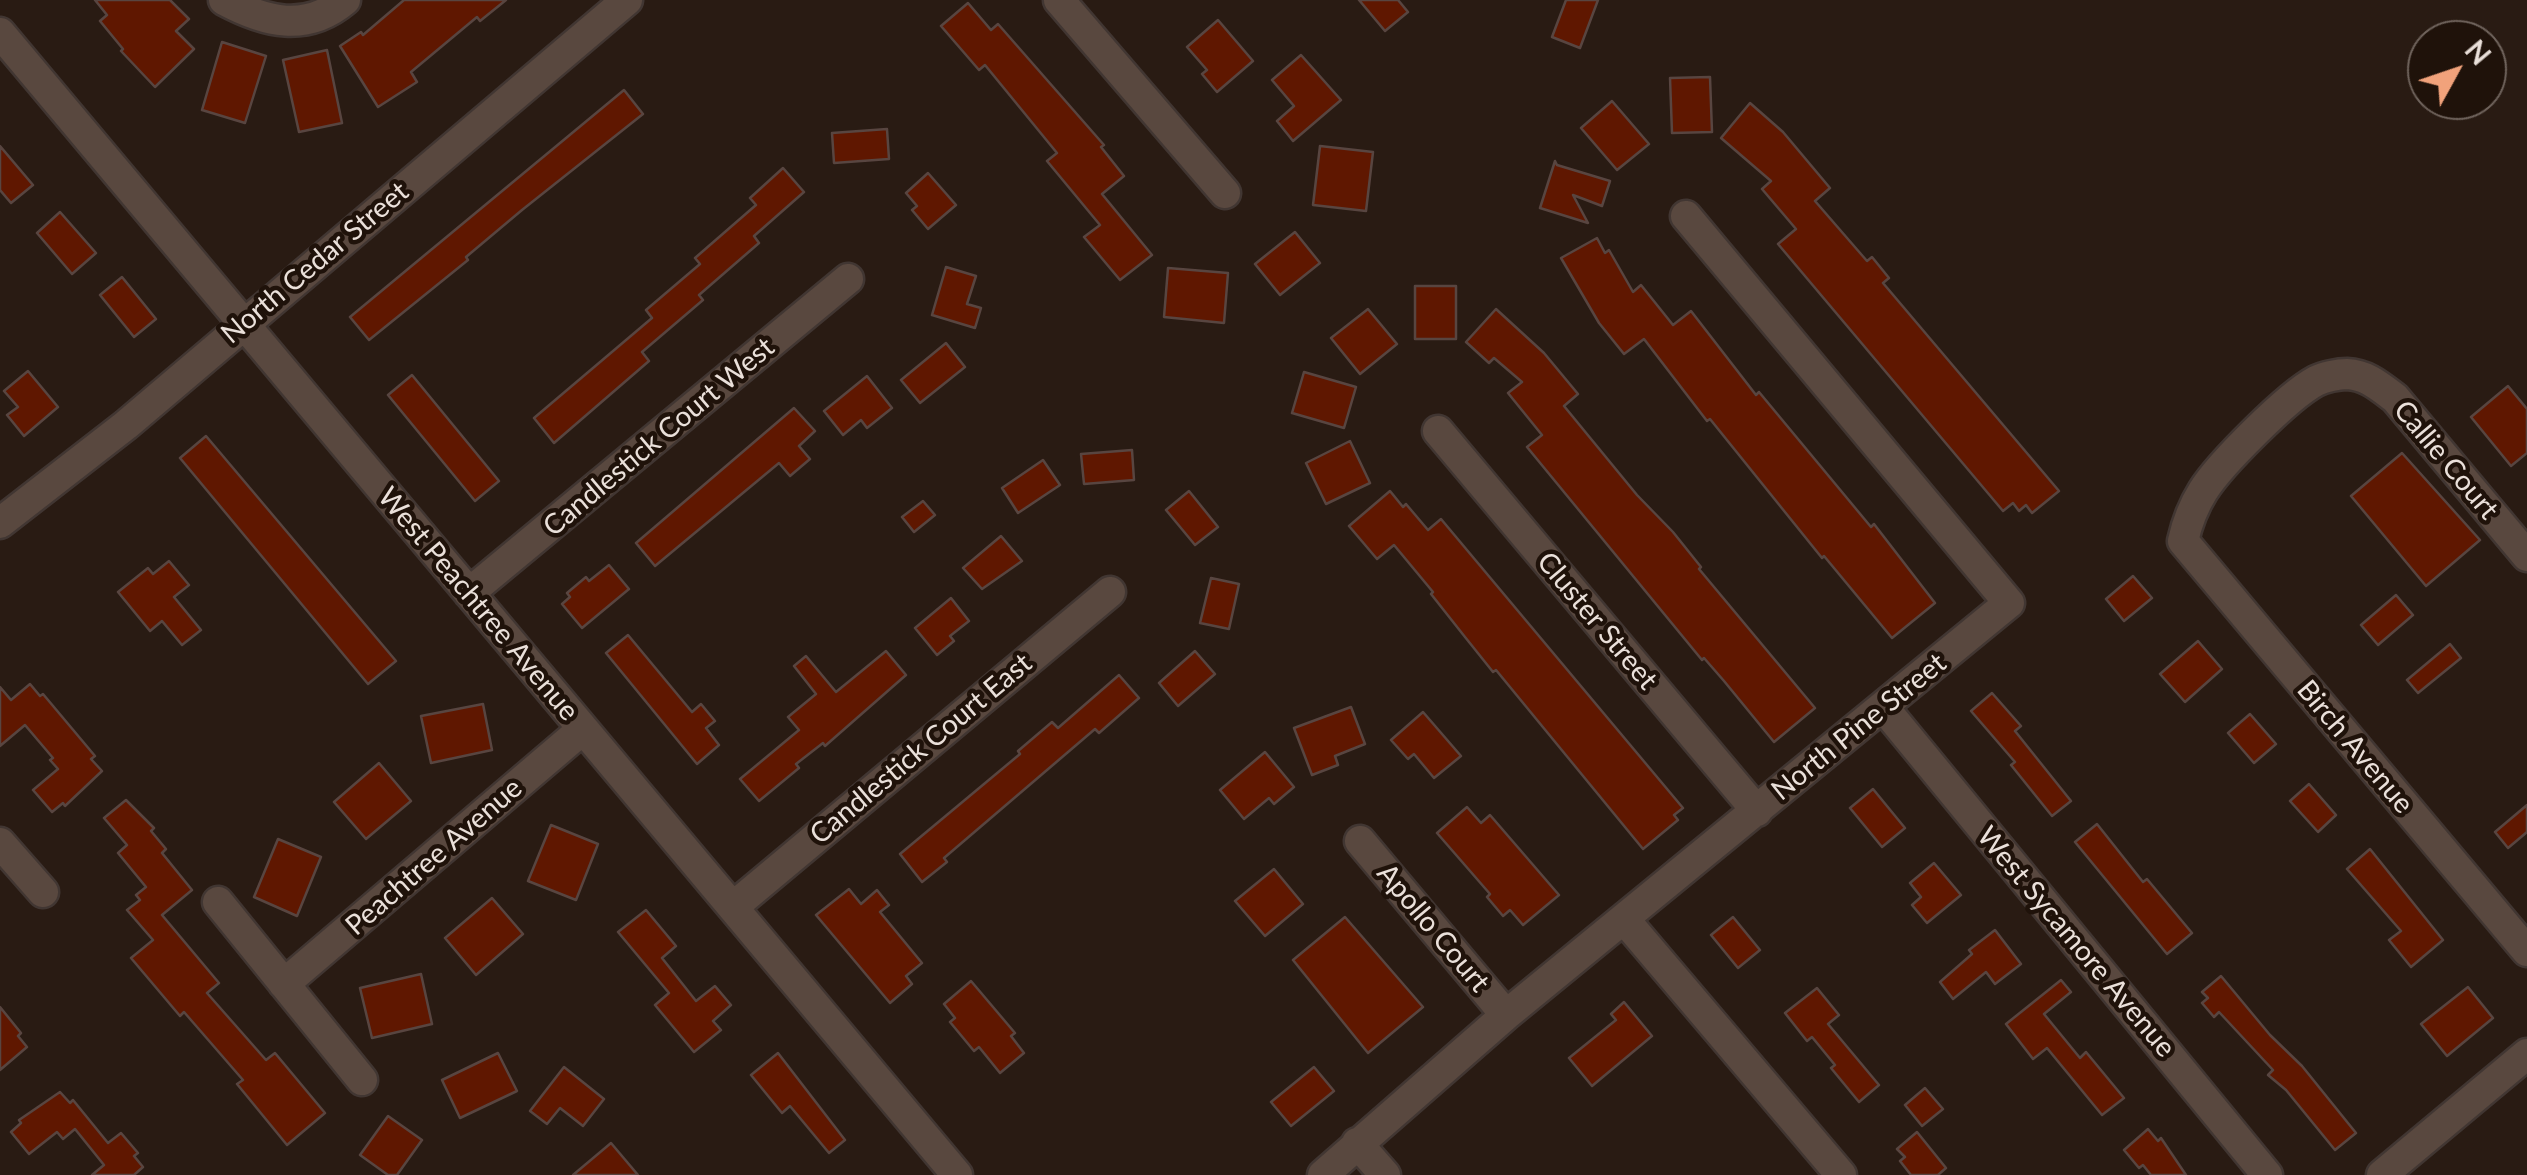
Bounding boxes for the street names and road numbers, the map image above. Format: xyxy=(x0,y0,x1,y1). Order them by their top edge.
street label: North Cedar Street xyxy=(215,175,415,351)
street label: Candlestick Court West xyxy=(537,331,781,543)
street label: Callie Court xyxy=(2387,394,2505,526)
street label: West Peachtree Avenue xyxy=(371,481,585,727)
street label: Cluster Street xyxy=(1530,546,1664,696)
street label: North Pine Street xyxy=(1765,646,1953,808)
street label: Candlestick Court East xyxy=(803,647,1039,851)
street label: Birch Avenue xyxy=(2290,674,2420,820)
street label: Peachtree Avenue xyxy=(339,771,529,943)
street label: West Sycamore Avenue xyxy=(1970,820,2182,1064)
street label: Apollo Court xyxy=(1370,857,1496,999)

